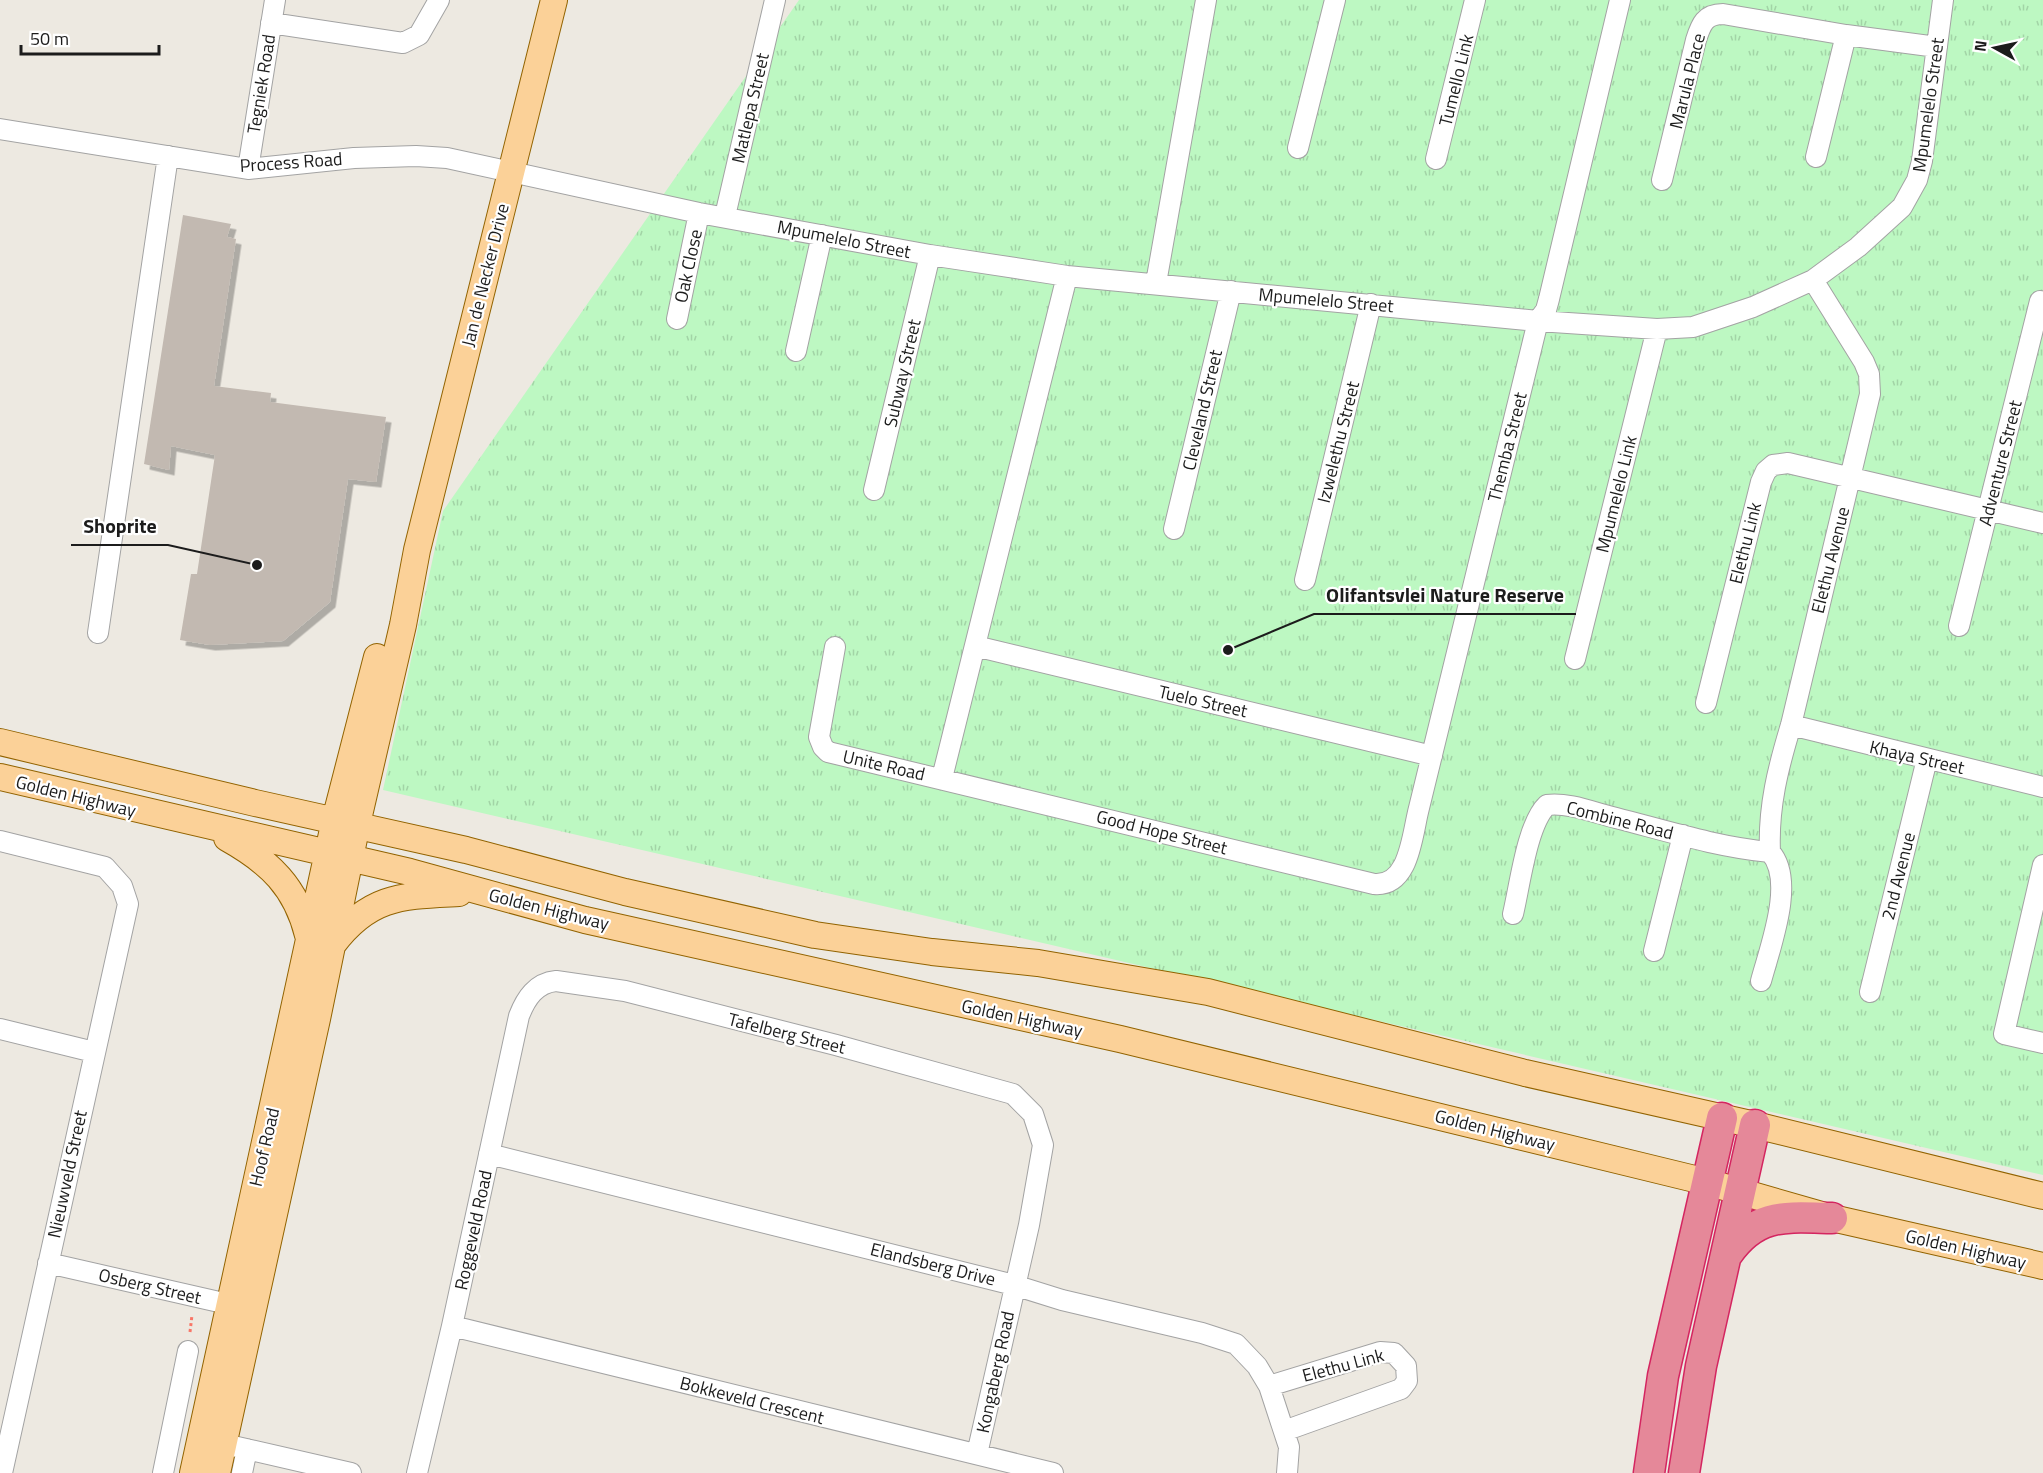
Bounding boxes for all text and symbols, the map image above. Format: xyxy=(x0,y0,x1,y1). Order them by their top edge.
scale bar xyxy=(21,18,159,56)
north arrow xyxy=(1965,18,2025,78)
text: 50 m xyxy=(30,25,69,52)
street label: Marula Place xyxy=(1662,30,1712,132)
street label: Tumello Link xyxy=(1432,31,1481,129)
street label: Tegniek Road xyxy=(240,32,282,136)
street label: Mpumelelo Street xyxy=(1905,35,1951,174)
text: N xyxy=(1967,39,1993,53)
street label: Matlepa Street xyxy=(724,49,776,166)
street label: Process Road xyxy=(239,145,343,179)
street label: Jan de Necker Drive xyxy=(454,201,516,349)
street label: Mpumelelo Street xyxy=(775,213,914,265)
street label: Oak Close xyxy=(667,227,709,305)
street label: Mpumelelo Street xyxy=(1257,281,1395,319)
street label: Subway Street xyxy=(876,316,928,430)
street label: Cleveland Street xyxy=(1175,346,1229,473)
street label: Izwelethu Street xyxy=(1310,378,1366,506)
street label: Themba Street xyxy=(1480,389,1534,505)
street label: Adventure Street xyxy=(1971,397,2029,529)
street label: Mpumelelo Link xyxy=(1588,432,1644,555)
street label: Elethu Link xyxy=(1722,499,1768,587)
street label: Elethu Avenue xyxy=(1804,504,1856,616)
callout: Shoprite xyxy=(71,507,168,545)
text: Shoprite xyxy=(83,510,157,541)
callout: Olifantsvlei Nature Reserve xyxy=(1314,576,1576,614)
text: Olifantsvlei Nature Reserve xyxy=(1326,579,1564,610)
street label: Tuelo Street xyxy=(1156,678,1251,724)
street label: Khaya Street xyxy=(1867,733,1968,781)
street label: Unite Road xyxy=(840,742,928,788)
street label: Golden Highway xyxy=(13,768,139,824)
street label: Combine Road xyxy=(1564,794,1676,846)
street label: Good Hope Street xyxy=(1094,803,1231,861)
street label: 2nd Avenue xyxy=(1874,829,1922,923)
street label: Golden Highway xyxy=(486,881,612,937)
street label: Golden Highway xyxy=(959,992,1085,1044)
street label: Tafelberg Street xyxy=(725,1005,849,1061)
street label: Golden Highway xyxy=(1432,1102,1558,1158)
street label: Hoof Road xyxy=(242,1105,286,1189)
street label: Nieuwveld Street xyxy=(40,1107,94,1240)
street label: Roggeveld Road xyxy=(447,1167,499,1293)
street label: Golden Highway xyxy=(1903,1222,2029,1276)
street label: Elandsberg Drive xyxy=(868,1235,998,1293)
street label: Osberg Street xyxy=(96,1261,205,1311)
street label: Kongaberg Road xyxy=(969,1308,1021,1436)
street label: Elethu Link xyxy=(1299,1341,1387,1389)
street label: Bokkeveld Crescent xyxy=(677,1369,828,1431)

